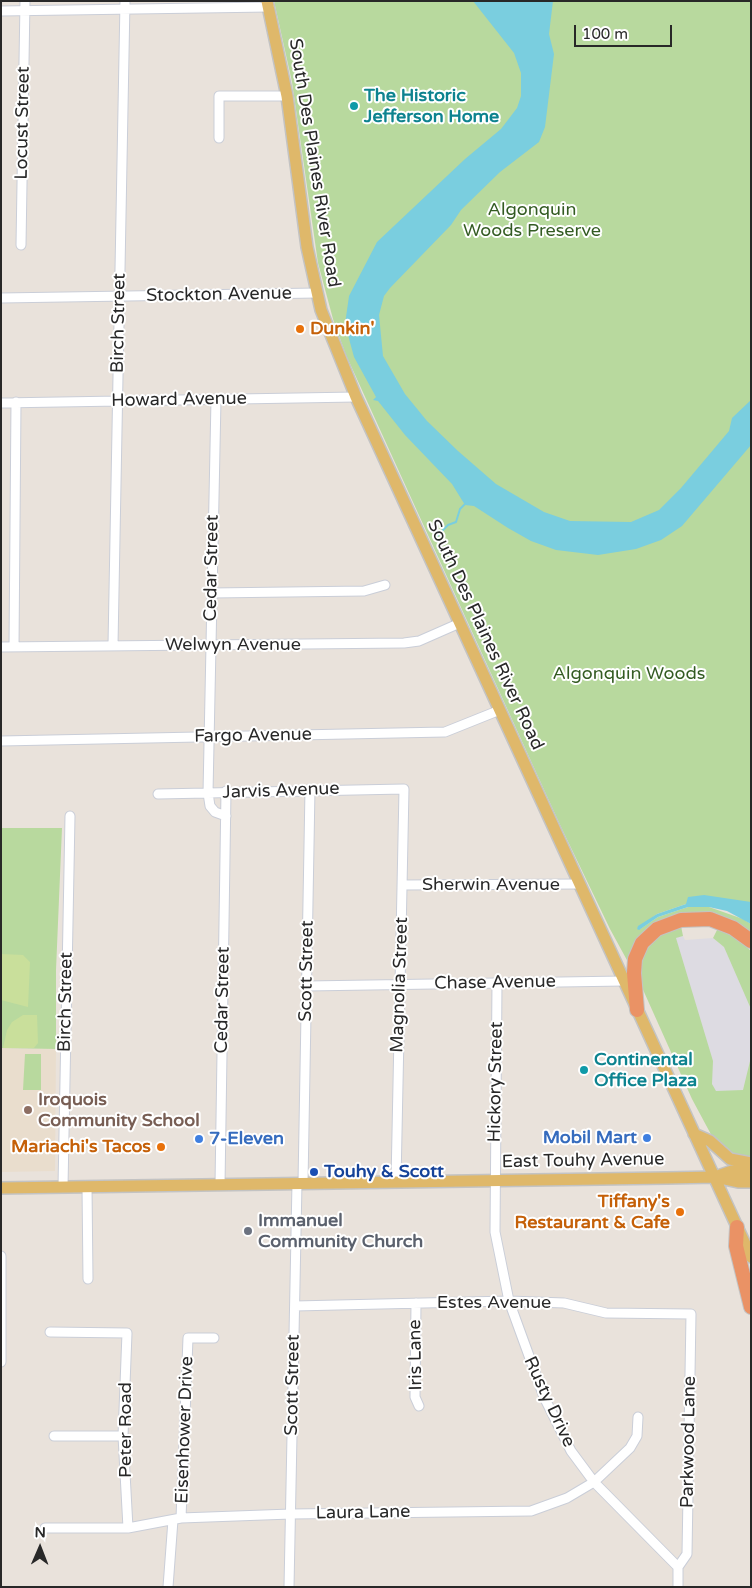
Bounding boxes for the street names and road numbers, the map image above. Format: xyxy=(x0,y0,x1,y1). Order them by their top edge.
street label: South Des Plaines River Road xyxy=(284,37,344,289)
street label: Locust Street xyxy=(11,66,35,180)
street label: Birch Street xyxy=(107,273,131,373)
street label: Stockton Avenue xyxy=(146,283,292,307)
street label: Howard Avenue xyxy=(111,388,247,412)
street label: Cedar Street xyxy=(200,514,224,622)
street label: South Des Plaines River Road xyxy=(422,516,548,754)
street label: Welwyn Avenue xyxy=(165,634,301,656)
street label: Fargo Avenue xyxy=(194,724,312,748)
street label: Jarvis Avenue xyxy=(222,778,340,804)
street label: Sherwin Avenue xyxy=(422,874,560,896)
street label: Magnolia Street xyxy=(387,917,413,1053)
street label: Scott Street xyxy=(295,920,319,1022)
street label: Cedar Street xyxy=(211,946,235,1054)
street label: Birch Street xyxy=(54,952,78,1052)
street label: Chase Avenue xyxy=(434,971,556,995)
street label: Hickory Street xyxy=(484,1021,508,1143)
street label: East Touhy Avenue xyxy=(501,1149,665,1173)
street label: Estes Avenue xyxy=(437,1292,551,1314)
street label: Iris Lane xyxy=(405,1319,427,1391)
street label: Scott Street xyxy=(281,1334,305,1436)
street label: Rusty Drive xyxy=(519,1353,579,1451)
street label: Eisenhower Drive xyxy=(172,1356,198,1504)
street label: Parkwood Lane xyxy=(677,1376,701,1508)
street label: Peter Road xyxy=(115,1382,137,1478)
street label: Laura Lane xyxy=(315,1501,411,1525)

